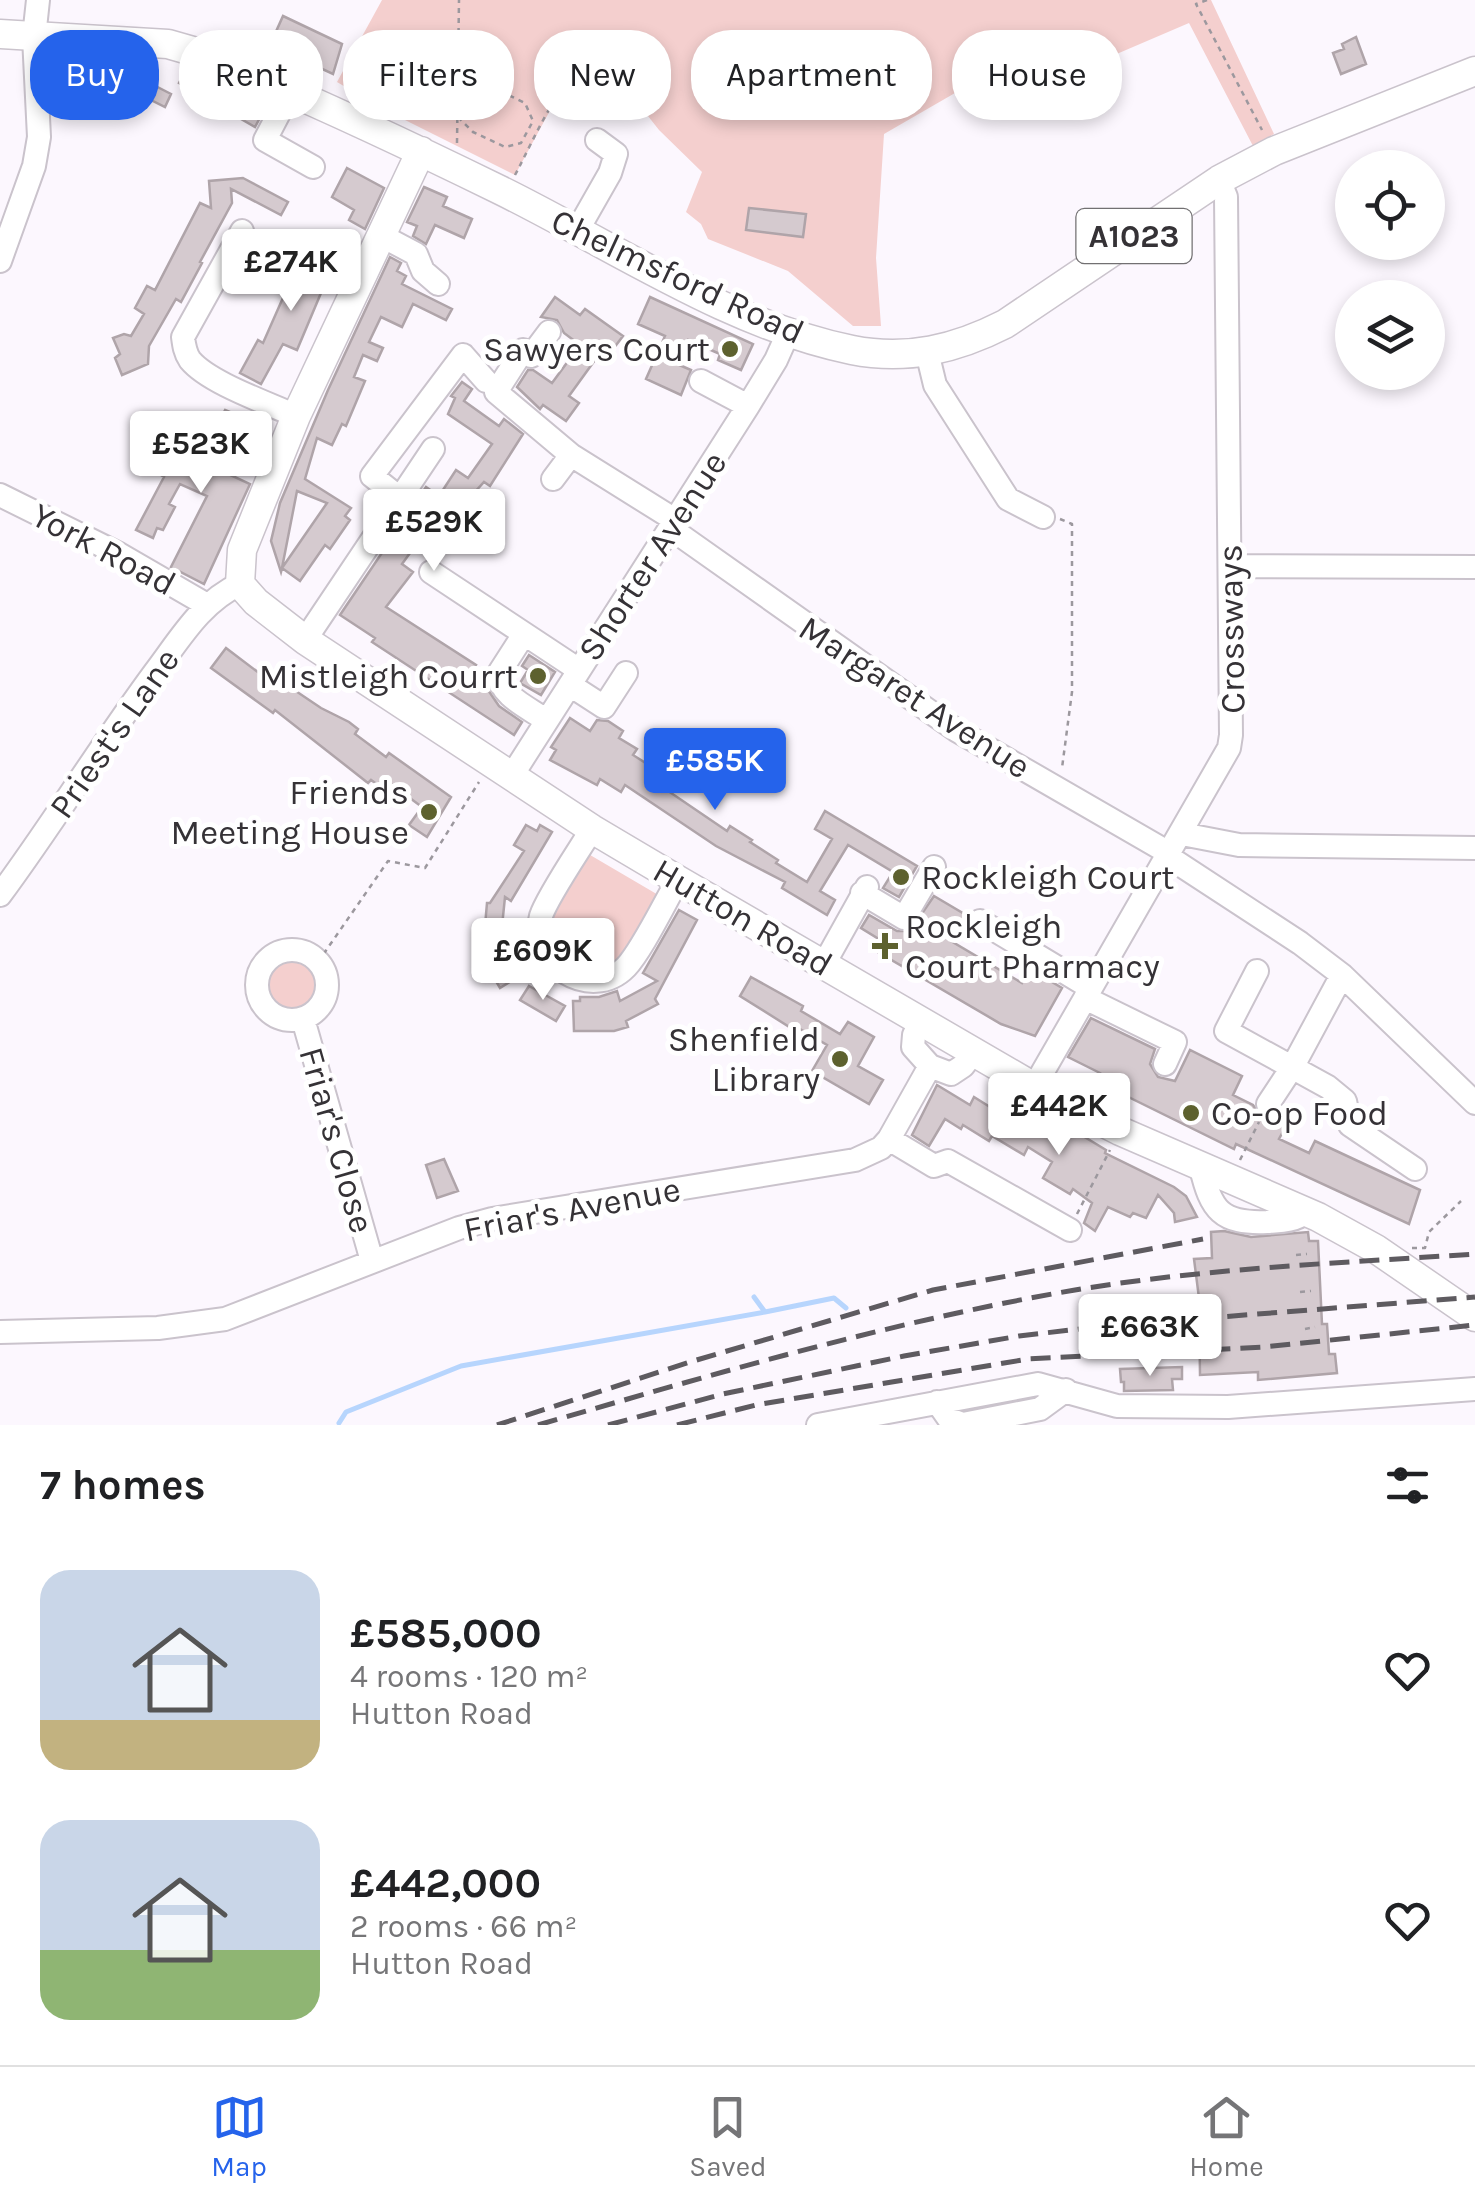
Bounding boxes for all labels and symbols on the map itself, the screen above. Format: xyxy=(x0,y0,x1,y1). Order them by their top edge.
street label: Chelmsford Road xyxy=(545,200,811,353)
road number: A1023 xyxy=(1076,209,1192,263)
pin: £274K xyxy=(221,229,361,314)
place label: Sawyers Court xyxy=(483,329,710,370)
marker: Sawyers Court xyxy=(719,338,741,360)
pin: £523K xyxy=(131,411,271,496)
street label: Shorter Avenue xyxy=(570,444,735,669)
pin: £529K xyxy=(364,489,504,574)
street label: York Road xyxy=(25,494,183,604)
street label: Crossways xyxy=(1210,544,1253,714)
street label: Margaret Avenue xyxy=(791,607,1038,787)
street label: Priest's Lane xyxy=(41,640,188,826)
place label: Mistleigh Courrt xyxy=(259,656,518,697)
marker: Mistleigh Courrt xyxy=(527,665,549,687)
pin: £585K xyxy=(645,728,785,813)
place label: Friends Meeting House xyxy=(171,772,409,853)
marker: Friends Meeting House xyxy=(418,801,440,823)
street label: Hutton Road xyxy=(646,850,840,985)
place label: Rockleigh Court xyxy=(921,857,1174,898)
marker: Rockleigh Court xyxy=(890,866,912,888)
place label: Rockleigh Court Pharmacy xyxy=(905,906,1160,987)
pin: £609K xyxy=(473,918,613,1003)
marker: Rockleigh Court Pharmacy xyxy=(874,935,896,957)
place label: Shenfield Library xyxy=(668,1019,820,1100)
street label: Friar's Close xyxy=(290,1042,383,1238)
marker: Shenfield Library xyxy=(829,1048,851,1070)
pin: £442K xyxy=(989,1073,1129,1158)
place label: Co-op Food xyxy=(1211,1093,1388,1134)
marker: Co-op Food xyxy=(1180,1102,1202,1124)
street label: Friar's Avenue xyxy=(460,1168,684,1251)
pin: £663K xyxy=(1080,1294,1220,1379)

